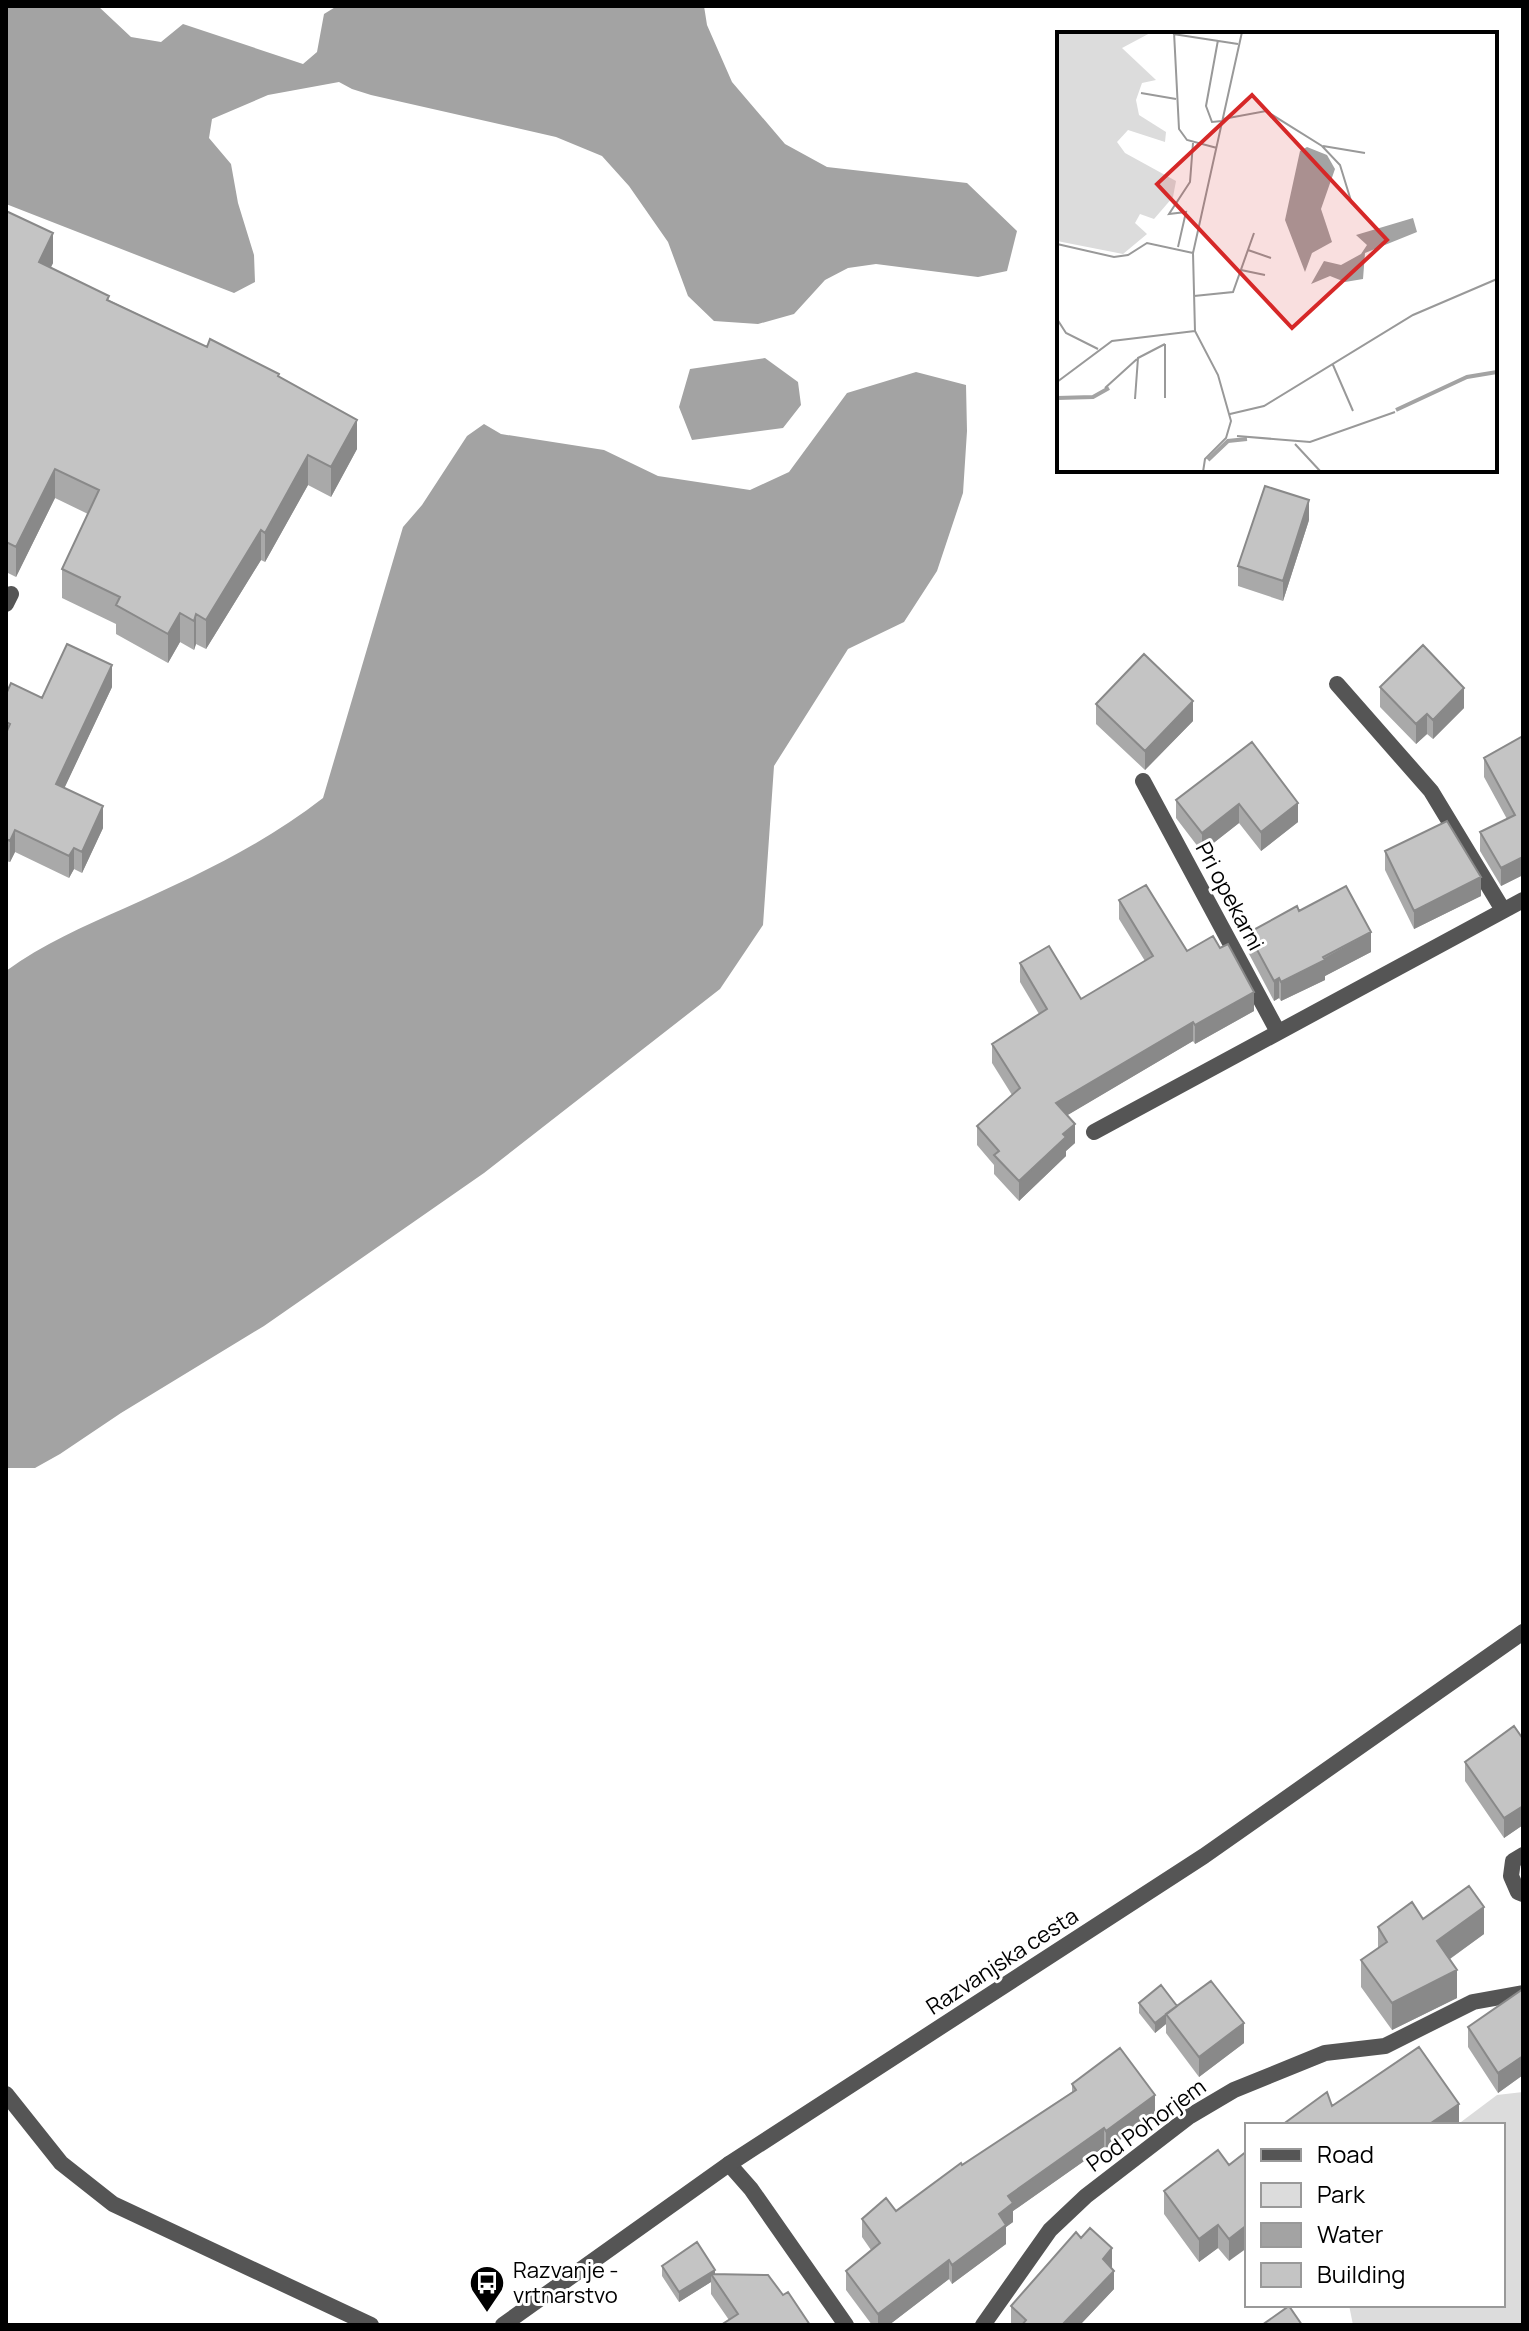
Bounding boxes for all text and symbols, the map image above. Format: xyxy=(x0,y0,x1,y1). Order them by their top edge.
inset map xyxy=(1057,32,1497,472)
street label: Pri opekarni xyxy=(1189,836,1271,956)
street label: Razvanjska cesta xyxy=(920,1901,1084,2021)
street label: Pod Pohorjem xyxy=(1080,2072,1212,2178)
legend xyxy=(1245,2123,1505,2307)
text: Road xyxy=(1317,2137,1374,2170)
text: Park xyxy=(1317,2177,1366,2210)
text: Water xyxy=(1317,2217,1384,2250)
place label: Razvanje - vrtnarstvo xyxy=(513,2255,619,2310)
text: Building xyxy=(1317,2257,1405,2290)
bus stop icon: Razvanje - vrtnarstvo xyxy=(468,2264,506,2314)

